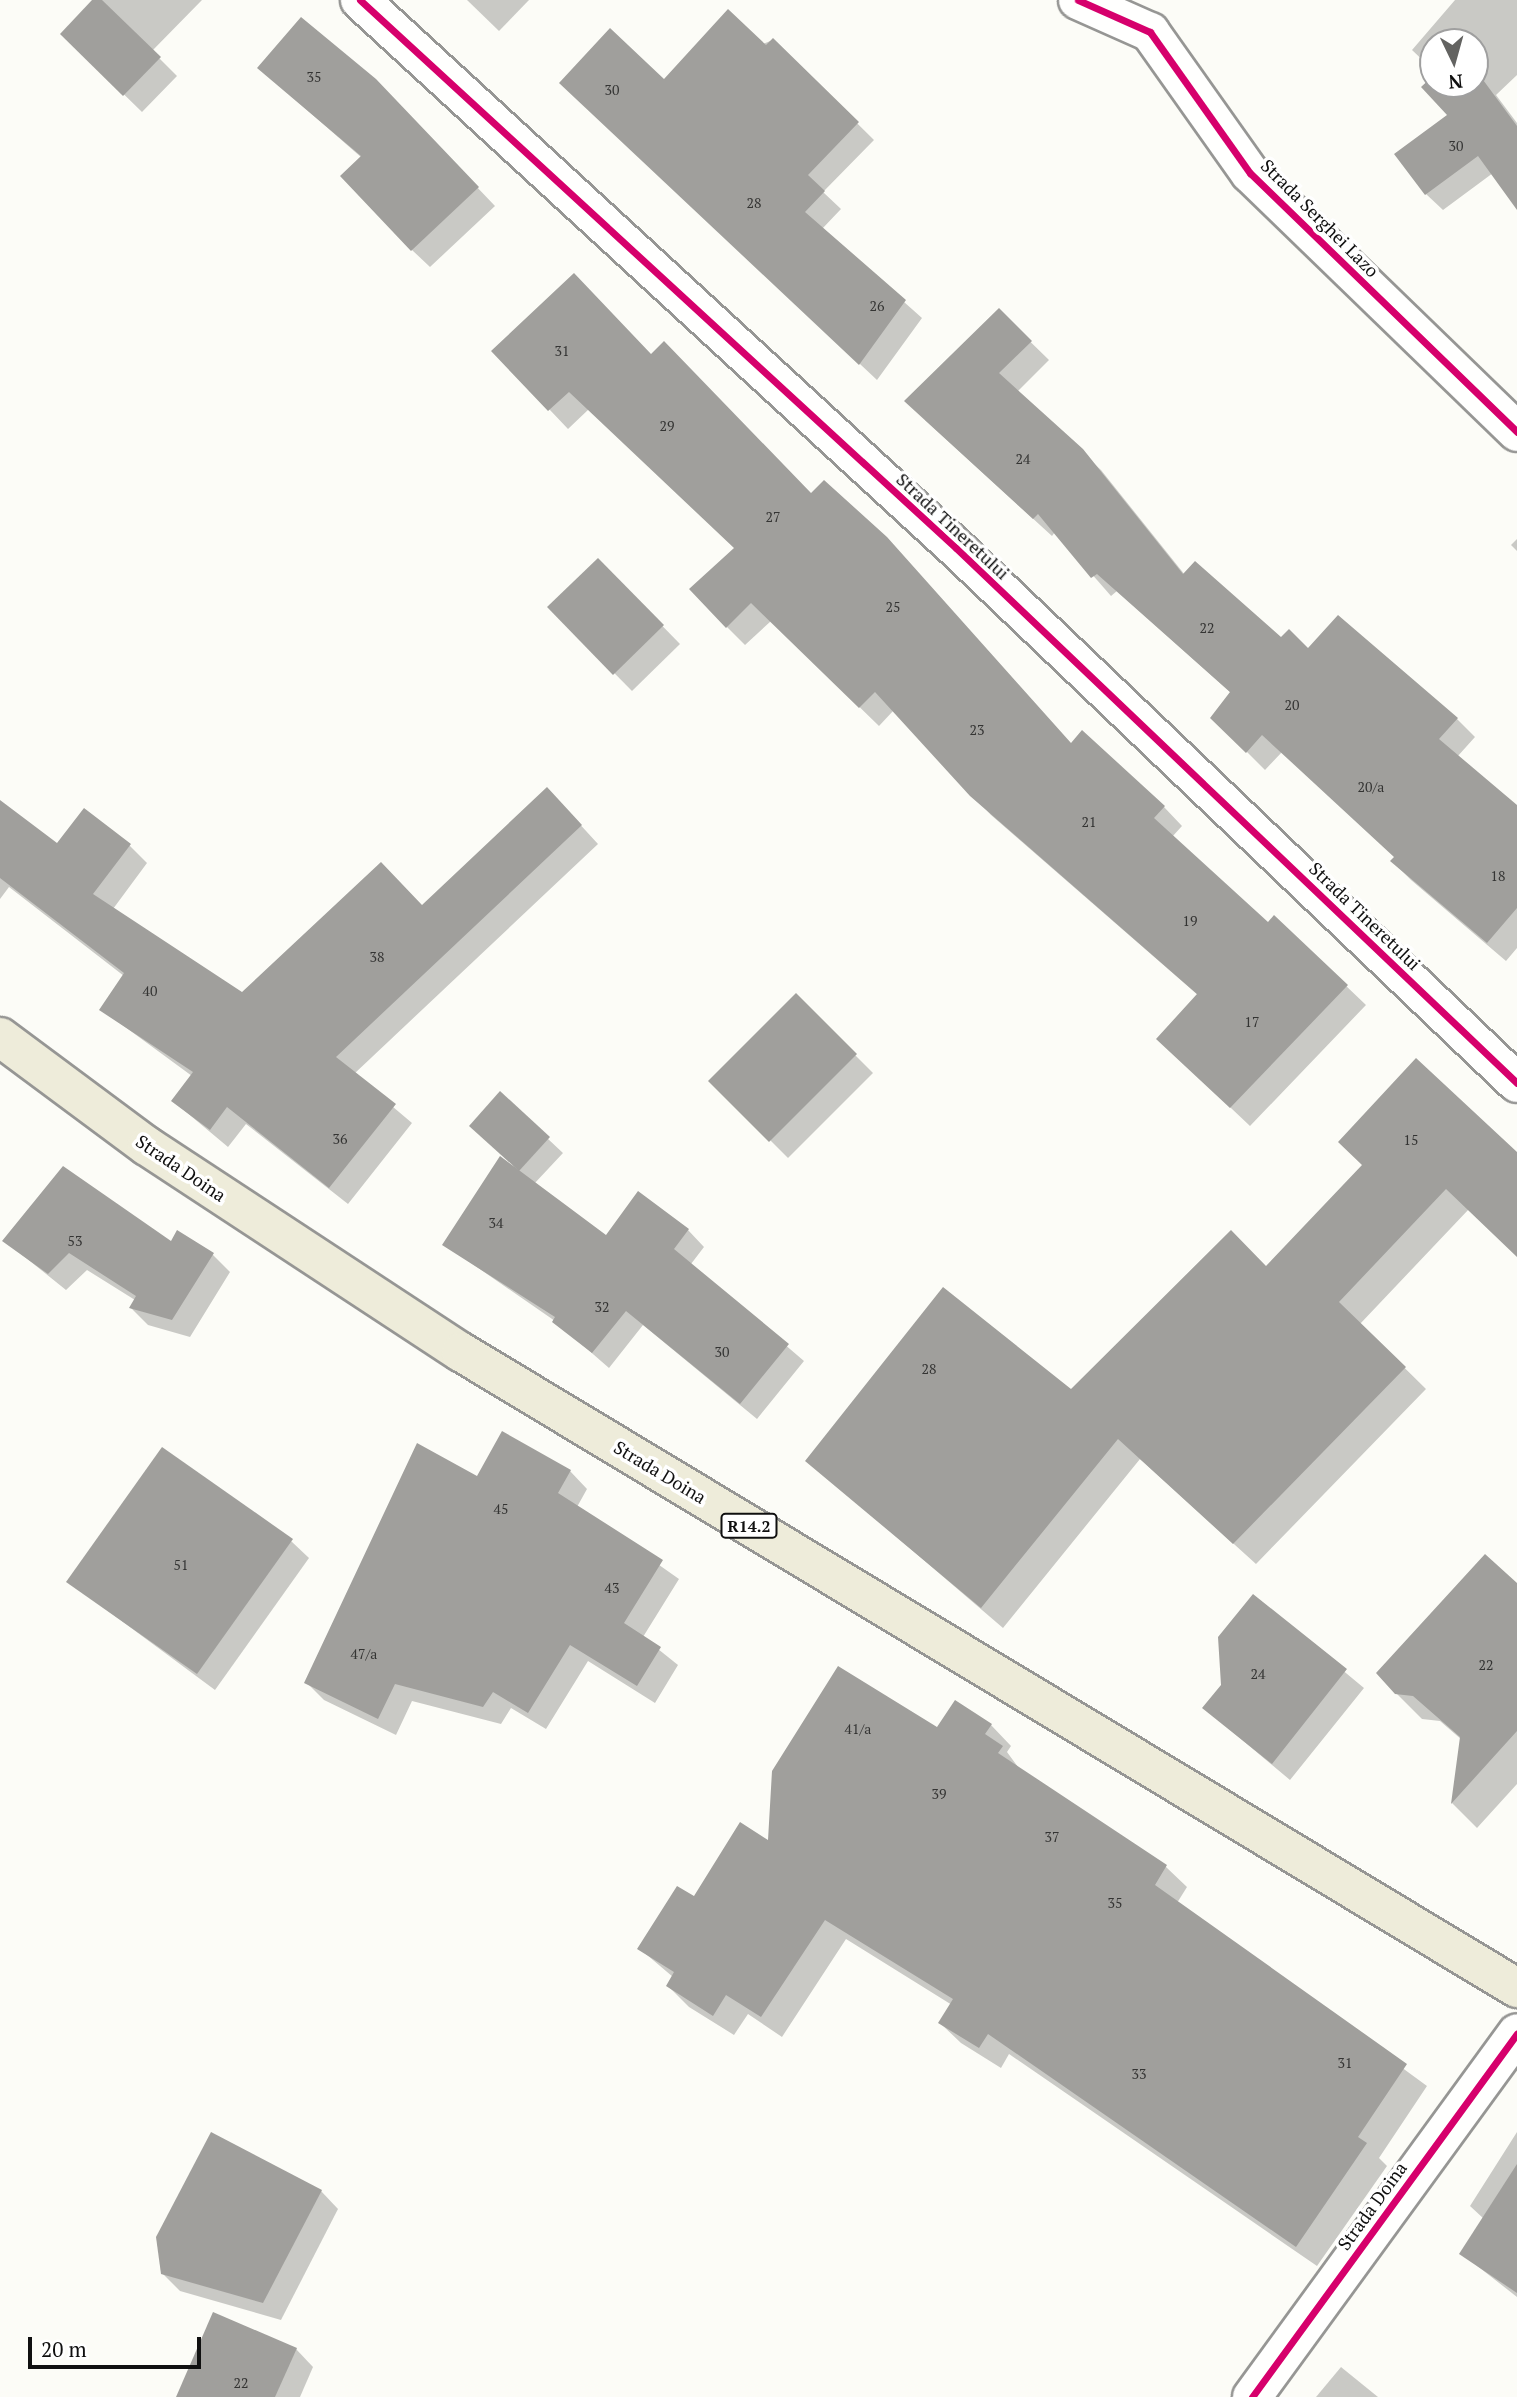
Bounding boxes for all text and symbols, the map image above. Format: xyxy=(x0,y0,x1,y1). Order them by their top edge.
north arrow xyxy=(1419,28,1489,98)
house number: 35 xyxy=(307,69,321,85)
text: N xyxy=(1447,69,1464,96)
house number: 30 xyxy=(605,82,619,98)
house number: 30 xyxy=(1449,138,1463,154)
street label: Strada Serghei Lazo xyxy=(1257,155,1383,281)
house number: 28 xyxy=(747,195,761,211)
house number: 26 xyxy=(870,298,884,314)
house number: 31 xyxy=(555,343,569,359)
house number: 29 xyxy=(660,418,674,434)
house number: 24 xyxy=(1016,451,1030,467)
street label: Strada Tineretului xyxy=(892,468,1014,584)
house number: 27 xyxy=(766,509,780,525)
house number: 25 xyxy=(886,599,900,615)
house number: 22 xyxy=(1200,620,1214,636)
house number: 20 xyxy=(1285,697,1299,713)
house number: 23 xyxy=(970,722,984,738)
house number: 20/a xyxy=(1358,779,1384,795)
house number: 21 xyxy=(1082,814,1096,830)
street label: Strada Tineretului xyxy=(1305,857,1425,975)
house number: 18 xyxy=(1491,868,1505,884)
house number: 19 xyxy=(1183,913,1197,929)
house number: 38 xyxy=(370,949,384,965)
house number: 40 xyxy=(143,983,157,999)
house number: 17 xyxy=(1245,1014,1259,1030)
street label: Strada Doina xyxy=(132,1130,230,1206)
house number: 36 xyxy=(333,1131,347,1147)
house number: 15 xyxy=(1404,1132,1418,1148)
house number: 34 xyxy=(489,1215,503,1231)
house number: 53 xyxy=(68,1233,82,1249)
house number: 32 xyxy=(595,1299,609,1315)
house number: 30 xyxy=(715,1344,729,1360)
house number: 28 xyxy=(922,1361,936,1377)
street label: Strada Doina xyxy=(610,1436,710,1508)
house number: 45 xyxy=(494,1501,508,1517)
road number: R14.2 xyxy=(719,1514,779,1538)
house number: 51 xyxy=(174,1557,188,1573)
house number: 43 xyxy=(605,1580,619,1596)
house number: 47/a xyxy=(351,1646,377,1662)
house number: 22 xyxy=(1479,1657,1493,1673)
house number: 24 xyxy=(1251,1666,1265,1682)
house number: 41/a xyxy=(845,1721,871,1737)
house number: 39 xyxy=(932,1786,946,1802)
house number: 37 xyxy=(1045,1829,1059,1845)
house number: 35 xyxy=(1108,1895,1122,1911)
house number: 31 xyxy=(1338,2055,1352,2071)
house number: 33 xyxy=(1132,2066,1146,2082)
street label: Strada Doina xyxy=(1333,2158,1411,2254)
scale bar xyxy=(32,2324,205,2368)
text: 20 m xyxy=(41,2335,87,2363)
house number: 22 xyxy=(234,2375,248,2391)

